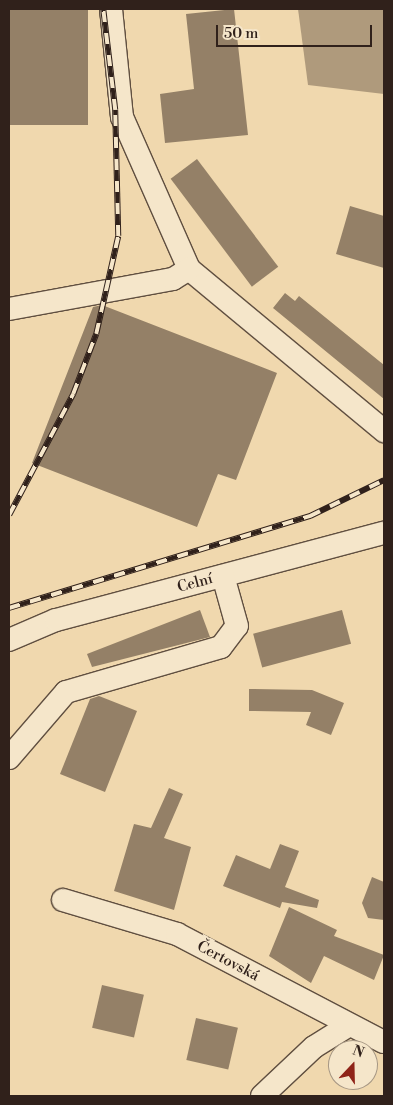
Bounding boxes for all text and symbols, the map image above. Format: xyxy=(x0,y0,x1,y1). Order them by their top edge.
scale bar xyxy=(218,15,374,47)
text: 50 m xyxy=(224,24,258,43)
street label: Celní xyxy=(175,570,215,596)
street label: Čertovská xyxy=(194,937,262,985)
north arrow xyxy=(328,1040,378,1090)
text: N xyxy=(350,1042,366,1062)

